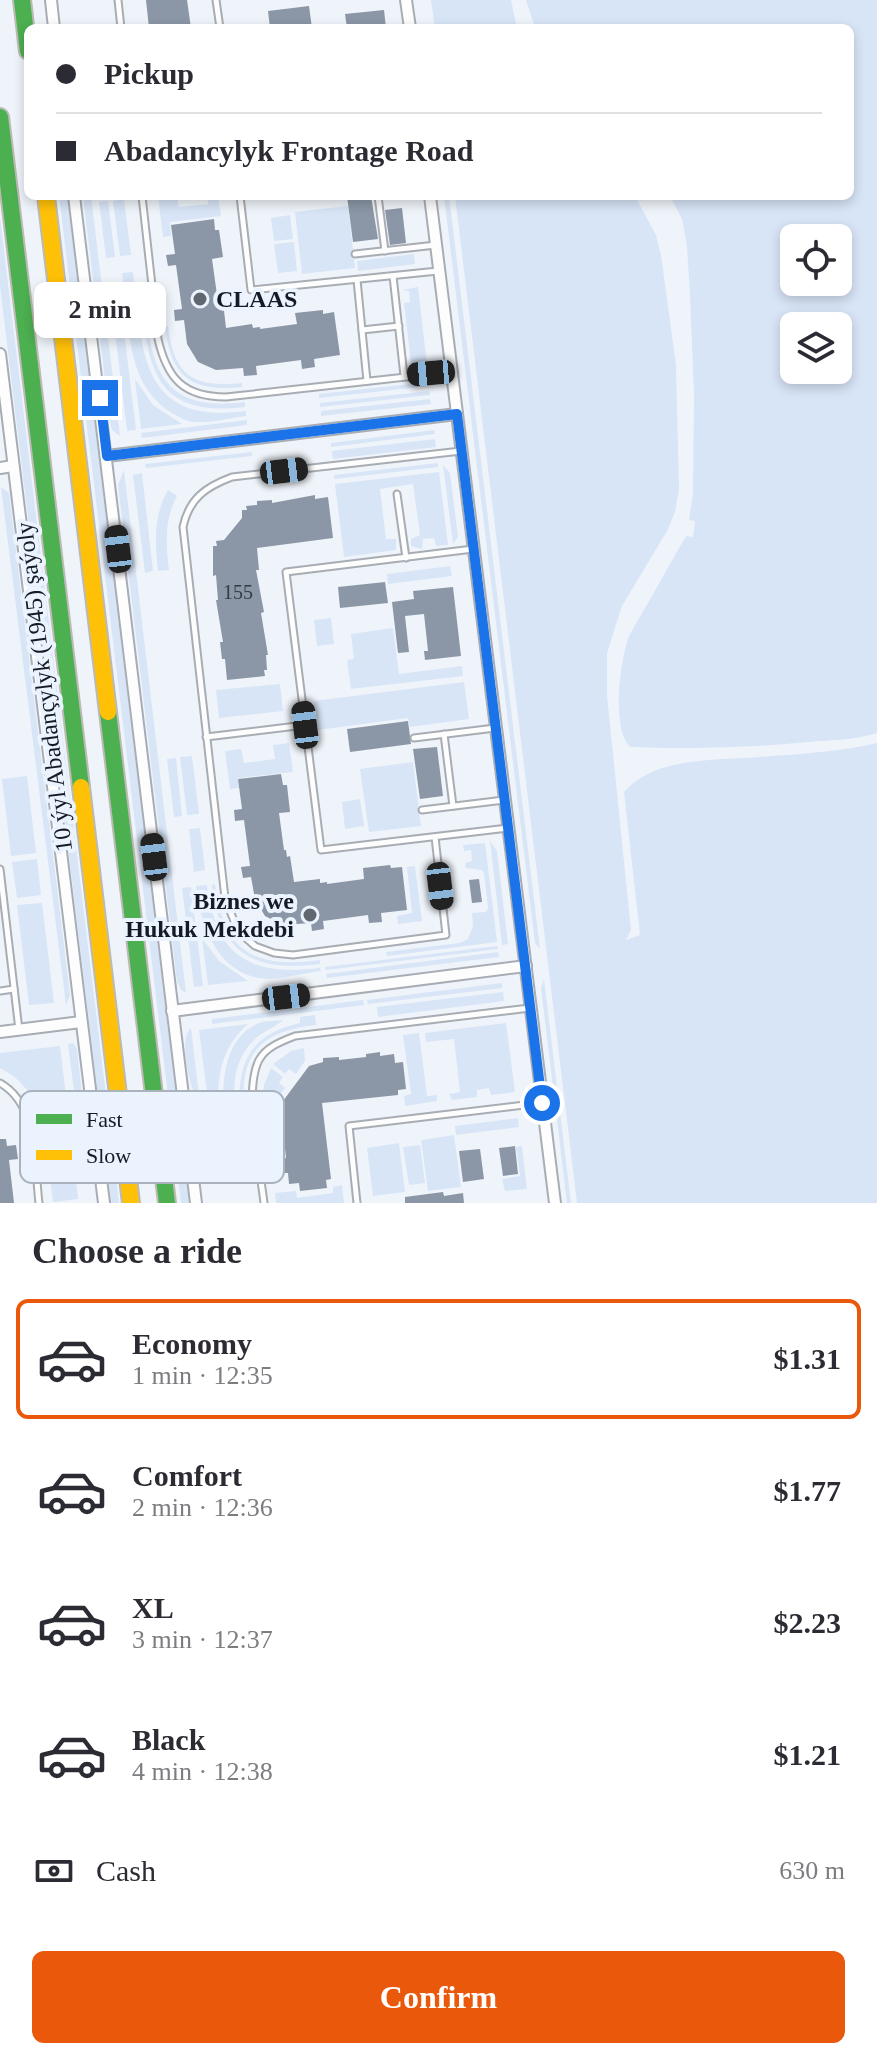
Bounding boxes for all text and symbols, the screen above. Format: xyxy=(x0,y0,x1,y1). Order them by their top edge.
text: Pickup xyxy=(104,57,194,90)
text: Abadancylyk Frontage Road xyxy=(104,134,474,167)
map controls xyxy=(780,224,852,384)
button: locate xyxy=(780,224,852,296)
callout: 2 min xyxy=(34,282,166,338)
place label: CLAAS xyxy=(216,286,297,312)
marker: CLAAS xyxy=(191,290,209,308)
text: 2 min xyxy=(69,295,131,324)
button: layers xyxy=(780,312,852,384)
car xyxy=(406,359,456,387)
route end xyxy=(82,380,118,416)
car xyxy=(259,456,309,486)
street label: 10 ýyl Abadançylyk (1945) şaýoly xyxy=(11,521,77,853)
car xyxy=(103,524,133,574)
house number: 155 xyxy=(223,581,253,603)
car xyxy=(290,700,320,750)
car xyxy=(139,832,169,882)
car xyxy=(425,861,455,911)
place label: Biznes we Hukuk Mekdebi xyxy=(125,888,294,942)
marker: Biznes we Hukuk Mekdebi xyxy=(301,906,319,924)
car xyxy=(261,982,311,1012)
route start xyxy=(524,1085,560,1121)
legend xyxy=(20,1091,284,1183)
text: Fast xyxy=(86,1107,123,1132)
text: Slow xyxy=(86,1143,131,1168)
text: Choose a ride xyxy=(32,1231,242,1271)
icon: car xyxy=(36,1323,108,1395)
text: Economy xyxy=(132,1327,252,1360)
text: $1.31 xyxy=(774,1342,841,1375)
text: 1 min · 12:35 xyxy=(132,1361,273,1390)
icon: car xyxy=(36,1455,108,1527)
text: Comfort xyxy=(132,1459,242,1492)
text: $1.77 xyxy=(774,1474,841,1507)
text: 2 min · 12:36 xyxy=(132,1493,273,1522)
icon: car xyxy=(36,1587,108,1659)
text: XL xyxy=(132,1591,174,1624)
text: $2.23 xyxy=(774,1606,841,1639)
text: 3 min · 12:37 xyxy=(132,1625,273,1654)
icon: car xyxy=(36,1719,108,1791)
text: Black xyxy=(132,1723,205,1756)
text: $1.21 xyxy=(774,1738,841,1771)
text: 4 min · 12:38 xyxy=(132,1757,273,1786)
icon: cash xyxy=(32,1849,76,1893)
text: Cash xyxy=(96,1854,156,1887)
text: 630 m xyxy=(779,1856,845,1885)
button: Confirm xyxy=(32,1951,845,2043)

